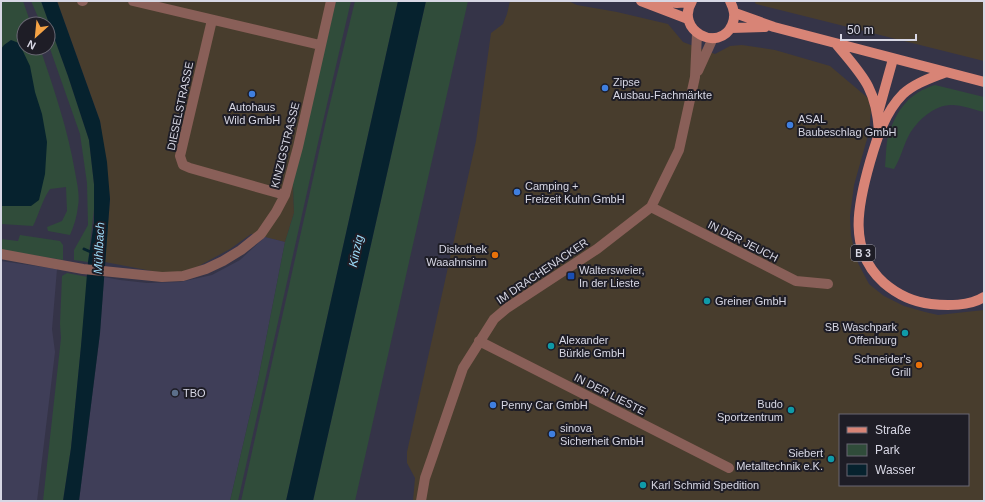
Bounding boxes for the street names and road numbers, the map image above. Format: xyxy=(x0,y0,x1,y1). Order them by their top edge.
street label: DIESELSTRASSE xyxy=(165,60,195,152)
street label: KINZIGSTRASSE xyxy=(269,101,301,189)
street label: IN DER JEUCH xyxy=(706,218,780,264)
street label: IM DRACHENACKER xyxy=(494,236,590,306)
road number: B 3 xyxy=(851,245,875,261)
street label: IN DER LIESTE xyxy=(572,371,648,417)

